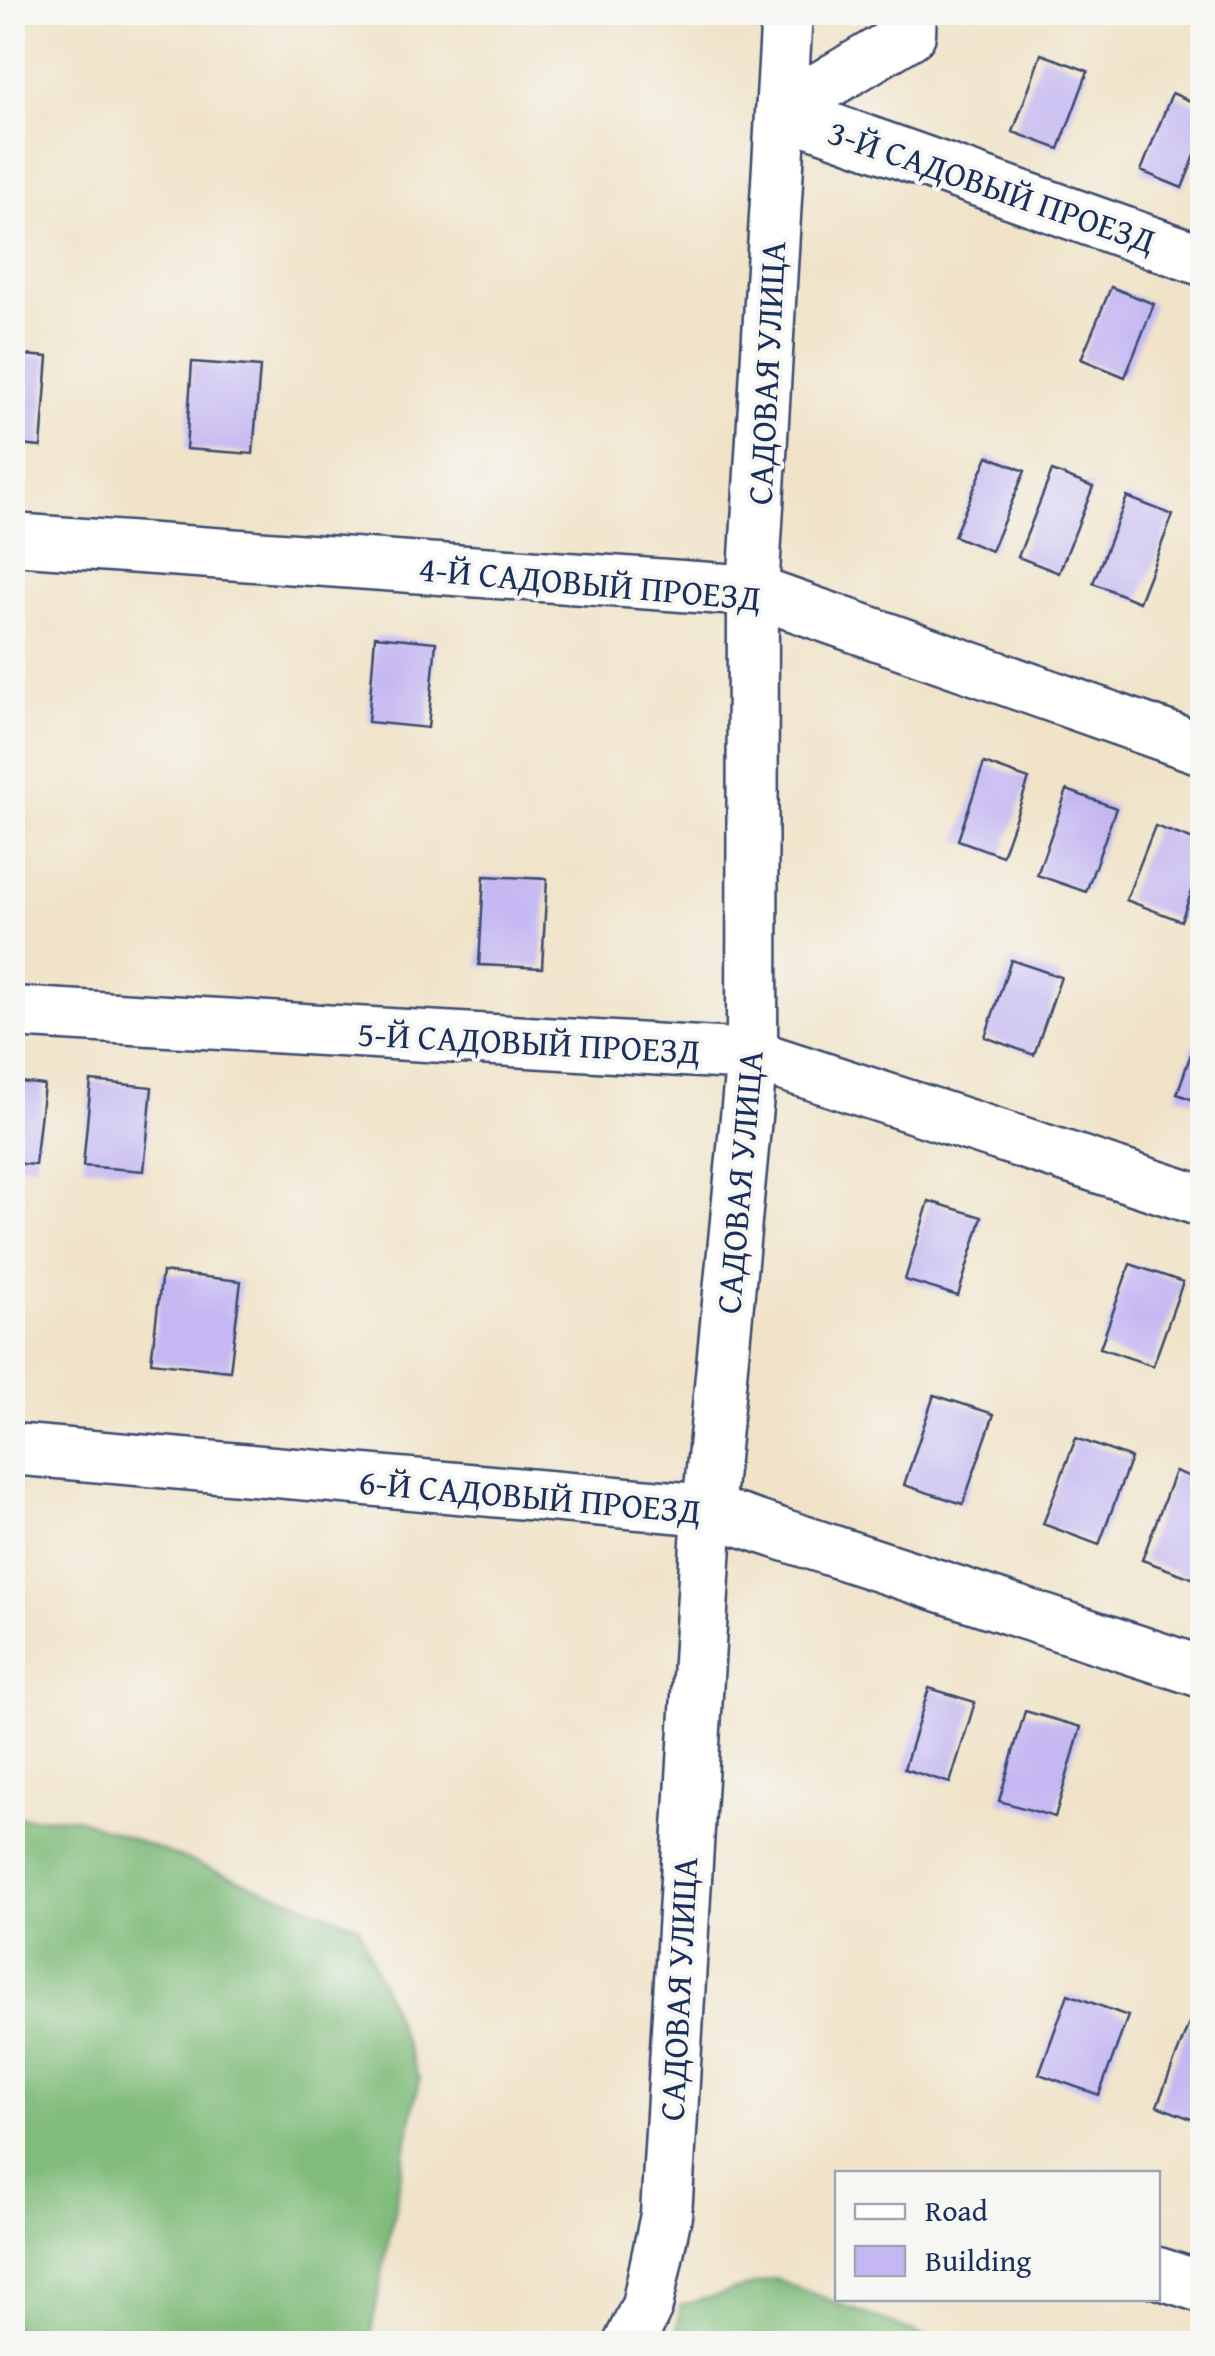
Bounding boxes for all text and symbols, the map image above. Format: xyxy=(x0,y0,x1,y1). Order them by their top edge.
street label: 3-Й САДОВЫЙ ПРОЕЗД xyxy=(822,106,1162,266)
street label: САДОВАЯ УЛИЦА xyxy=(734,240,798,506)
street label: 4-Й САДОВЫЙ ПРОЕЗД xyxy=(417,543,763,623)
street label: 5-Й САДОВЫЙ ПРОЕЗД xyxy=(356,1008,702,1076)
street label: САДОВАЯ УЛИЦА xyxy=(702,1048,776,1316)
street label: 6-Й САДОВЫЙ ПРОЕЗД xyxy=(357,1456,703,1536)
street label: САДОВАЯ УЛИЦА xyxy=(646,1856,710,2122)
legend xyxy=(835,2171,1160,2301)
text: Road xyxy=(925,2188,988,2232)
text: Building xyxy=(925,2238,1031,2282)

